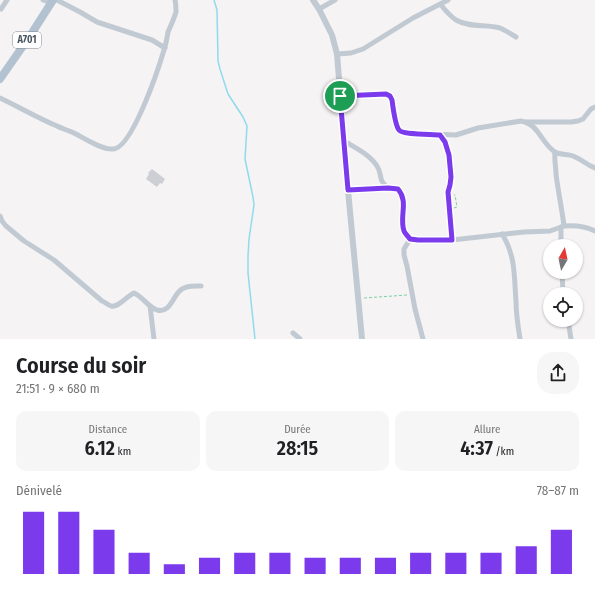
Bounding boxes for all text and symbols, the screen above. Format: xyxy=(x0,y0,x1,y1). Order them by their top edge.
road number: A701 xyxy=(13,32,41,48)
pin xyxy=(323,79,357,113)
icon: arrive xyxy=(329,85,351,107)
north arrow xyxy=(543,239,583,279)
map controls xyxy=(543,239,583,327)
button: locate xyxy=(543,287,583,327)
text: Course du soir xyxy=(16,352,146,379)
button: share xyxy=(537,352,579,394)
text: 21:51 · 9 × 680 m xyxy=(16,381,100,396)
text: Distance xyxy=(89,423,127,436)
text: Durée xyxy=(284,423,311,436)
text: Allure xyxy=(474,423,500,436)
text: 6.12 xyxy=(85,436,115,460)
text: 28:15 xyxy=(277,436,318,460)
text: 4:37 xyxy=(460,436,493,460)
text: km xyxy=(115,445,131,458)
text: /km xyxy=(493,445,514,458)
text: Dénivelé xyxy=(16,483,62,498)
text: 78–87 m xyxy=(537,483,579,498)

